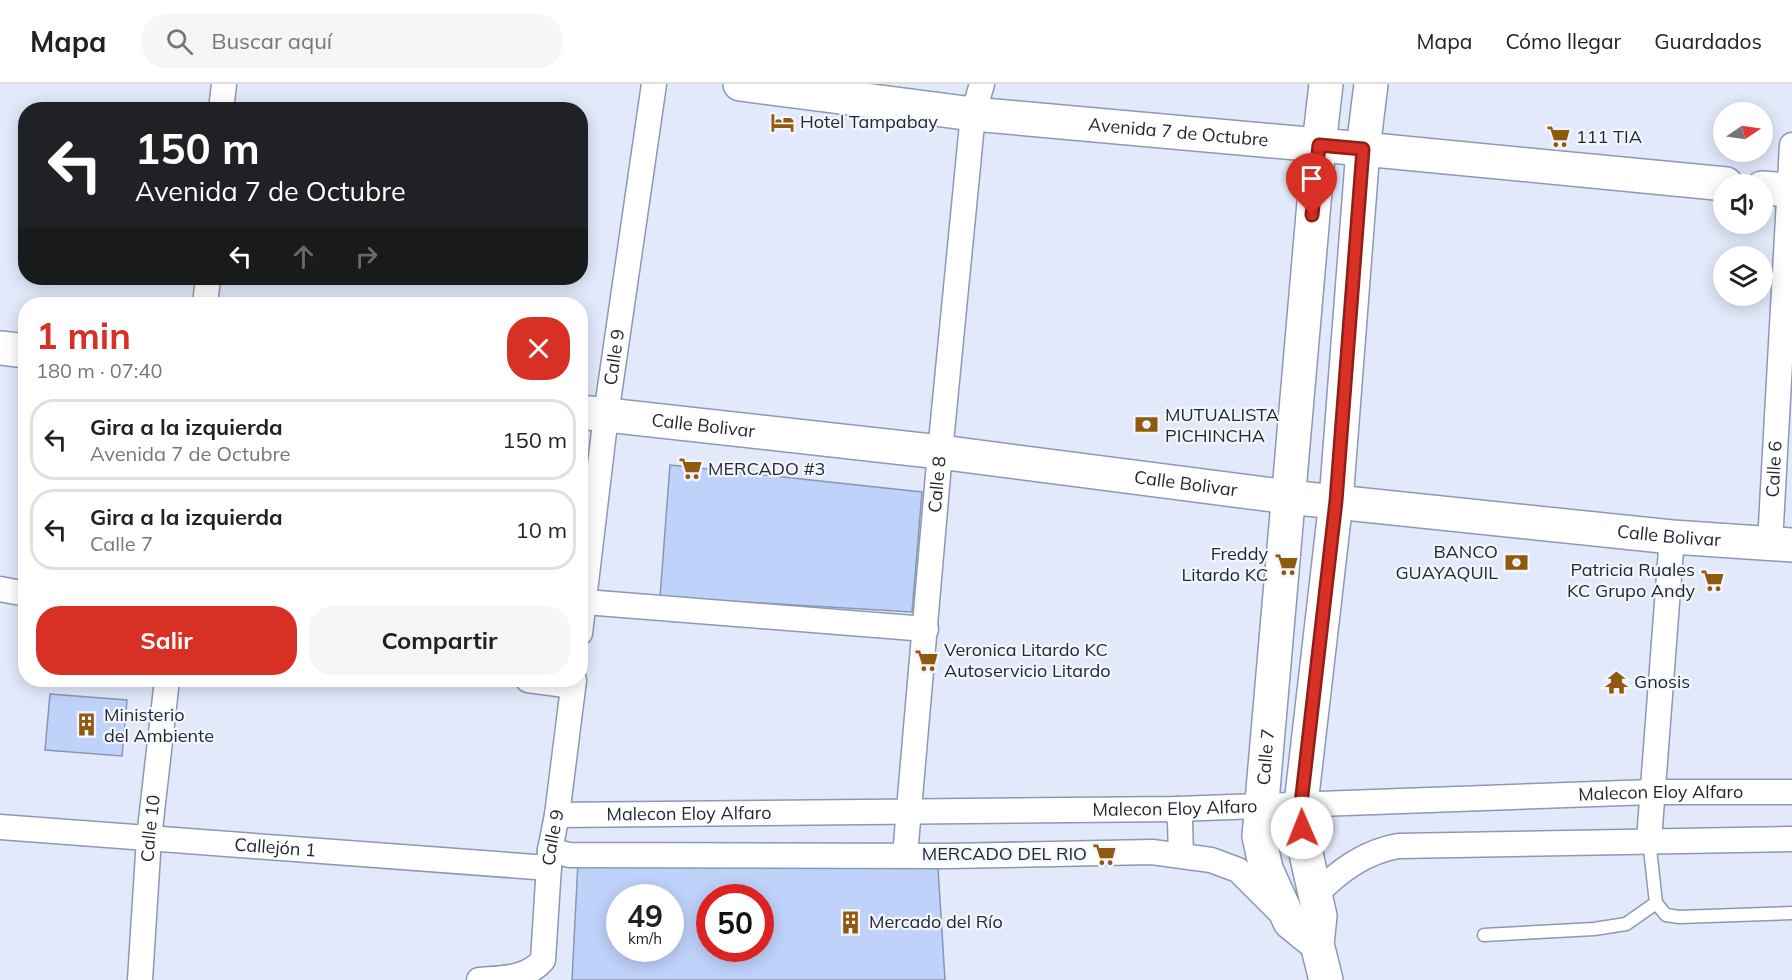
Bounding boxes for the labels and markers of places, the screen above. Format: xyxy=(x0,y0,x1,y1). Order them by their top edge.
hotel icon: Hotel Tampabay xyxy=(769,109,795,135)
place label: Hotel Tampabay xyxy=(800,110,938,133)
supermarket icon: 111 TIA xyxy=(1545,124,1571,150)
place label: 111 TIA xyxy=(1576,125,1642,148)
pin xyxy=(1286,153,1337,215)
place label: MUTUALISTA PICHINCHA xyxy=(1165,403,1279,447)
bank icon: MUTUALISTA PICHINCHA xyxy=(1134,412,1160,438)
supermarket icon: MERCADO #3 xyxy=(677,456,703,482)
place label: MERCADO #3 xyxy=(708,457,825,480)
place label: BANCO GUAYAQUIL xyxy=(1395,540,1498,584)
place label: Freddy Litardo KC xyxy=(1181,542,1268,586)
bank icon: BANCO GUAYAQUIL xyxy=(1503,549,1529,575)
supermarket icon: Freddy Litardo KC xyxy=(1273,551,1299,577)
place label: Patricia Ruales KC Grupo Andy xyxy=(1567,558,1695,602)
supermarket icon: Patricia Ruales KC Grupo Andy xyxy=(1700,567,1726,593)
place label: Veronica Litardo KC Autoservicio Litardo xyxy=(944,638,1111,682)
supermarket icon: Veronica Litardo KC Autoservicio Litardo xyxy=(913,647,939,673)
temple icon: Gnosis xyxy=(1603,669,1629,695)
place label: Gnosis xyxy=(1634,670,1690,693)
place label: Ministerio del Ambiente xyxy=(104,703,214,747)
building icon: Ministerio del Ambiente xyxy=(73,712,99,738)
supermarket icon: MERCADO DEL RIO xyxy=(1092,841,1118,867)
place label: MERCADO DEL RIO xyxy=(922,842,1087,865)
building icon: Mercado del Río xyxy=(838,909,864,935)
place label: Mercado del Río xyxy=(869,910,1003,933)

